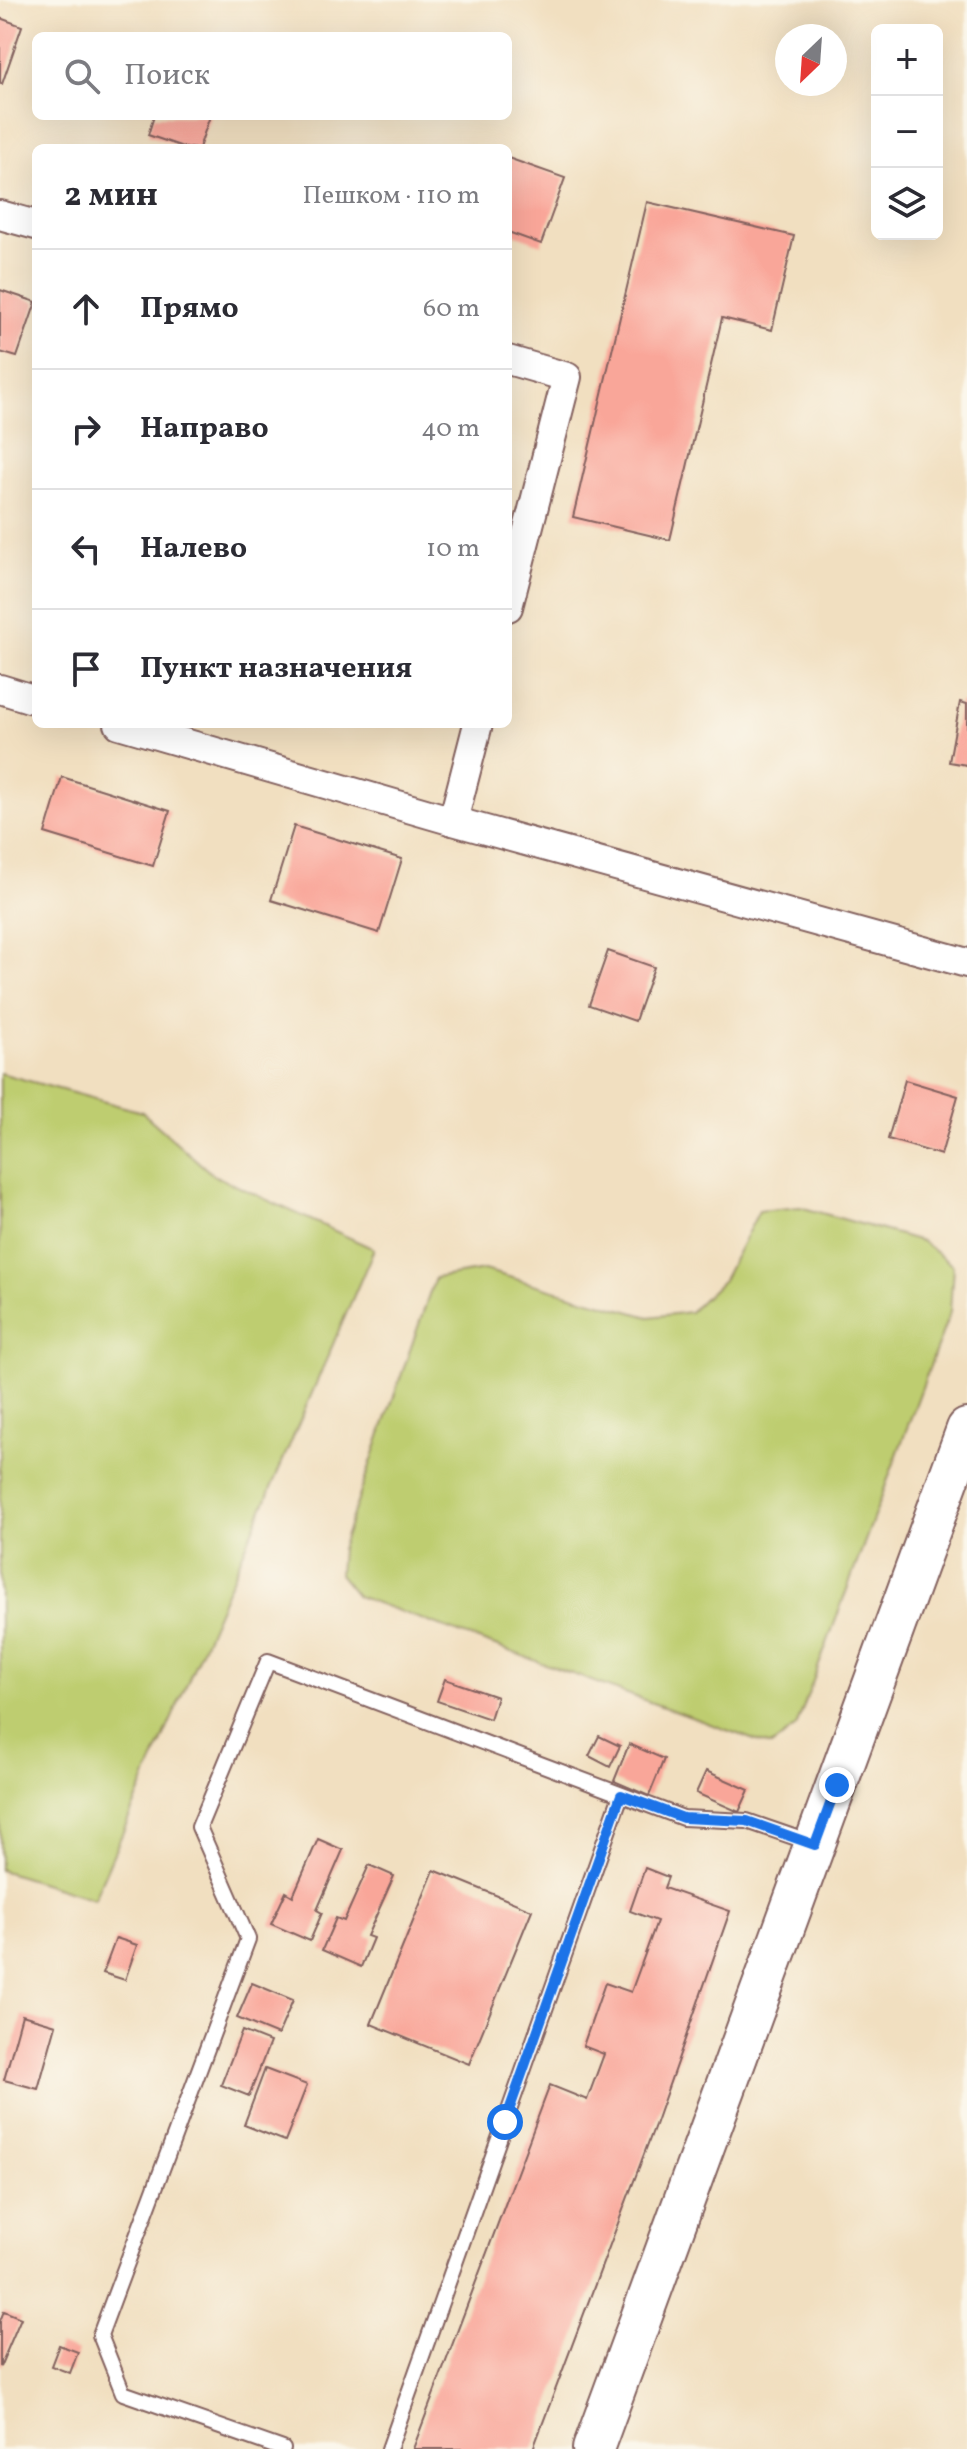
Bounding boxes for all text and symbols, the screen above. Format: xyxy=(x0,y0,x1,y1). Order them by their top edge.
north arrow xyxy=(775,24,847,96)
map controls xyxy=(871,24,943,240)
button: + xyxy=(871,24,943,96)
search box xyxy=(32,32,512,120)
icon: search xyxy=(60,54,104,98)
text: Поиск xyxy=(124,55,210,97)
button: − xyxy=(871,96,943,168)
button: layers xyxy=(871,168,943,240)
text: 2 мин xyxy=(64,173,158,220)
text: Пешком · 110 m xyxy=(303,178,480,214)
icon: ahead xyxy=(64,287,108,331)
text: Прямо xyxy=(140,288,239,330)
text: 60 m xyxy=(423,291,480,327)
icon: right xyxy=(64,407,108,451)
text: Направо xyxy=(140,408,269,450)
text: 40 m xyxy=(421,411,480,447)
icon: left xyxy=(64,527,108,571)
text: Налево xyxy=(140,528,247,570)
text: 10 m xyxy=(426,531,480,567)
icon: arrive xyxy=(64,647,108,691)
text: Пункт назначения xyxy=(140,648,412,690)
route end xyxy=(819,1767,855,1803)
route start xyxy=(487,2104,523,2140)

